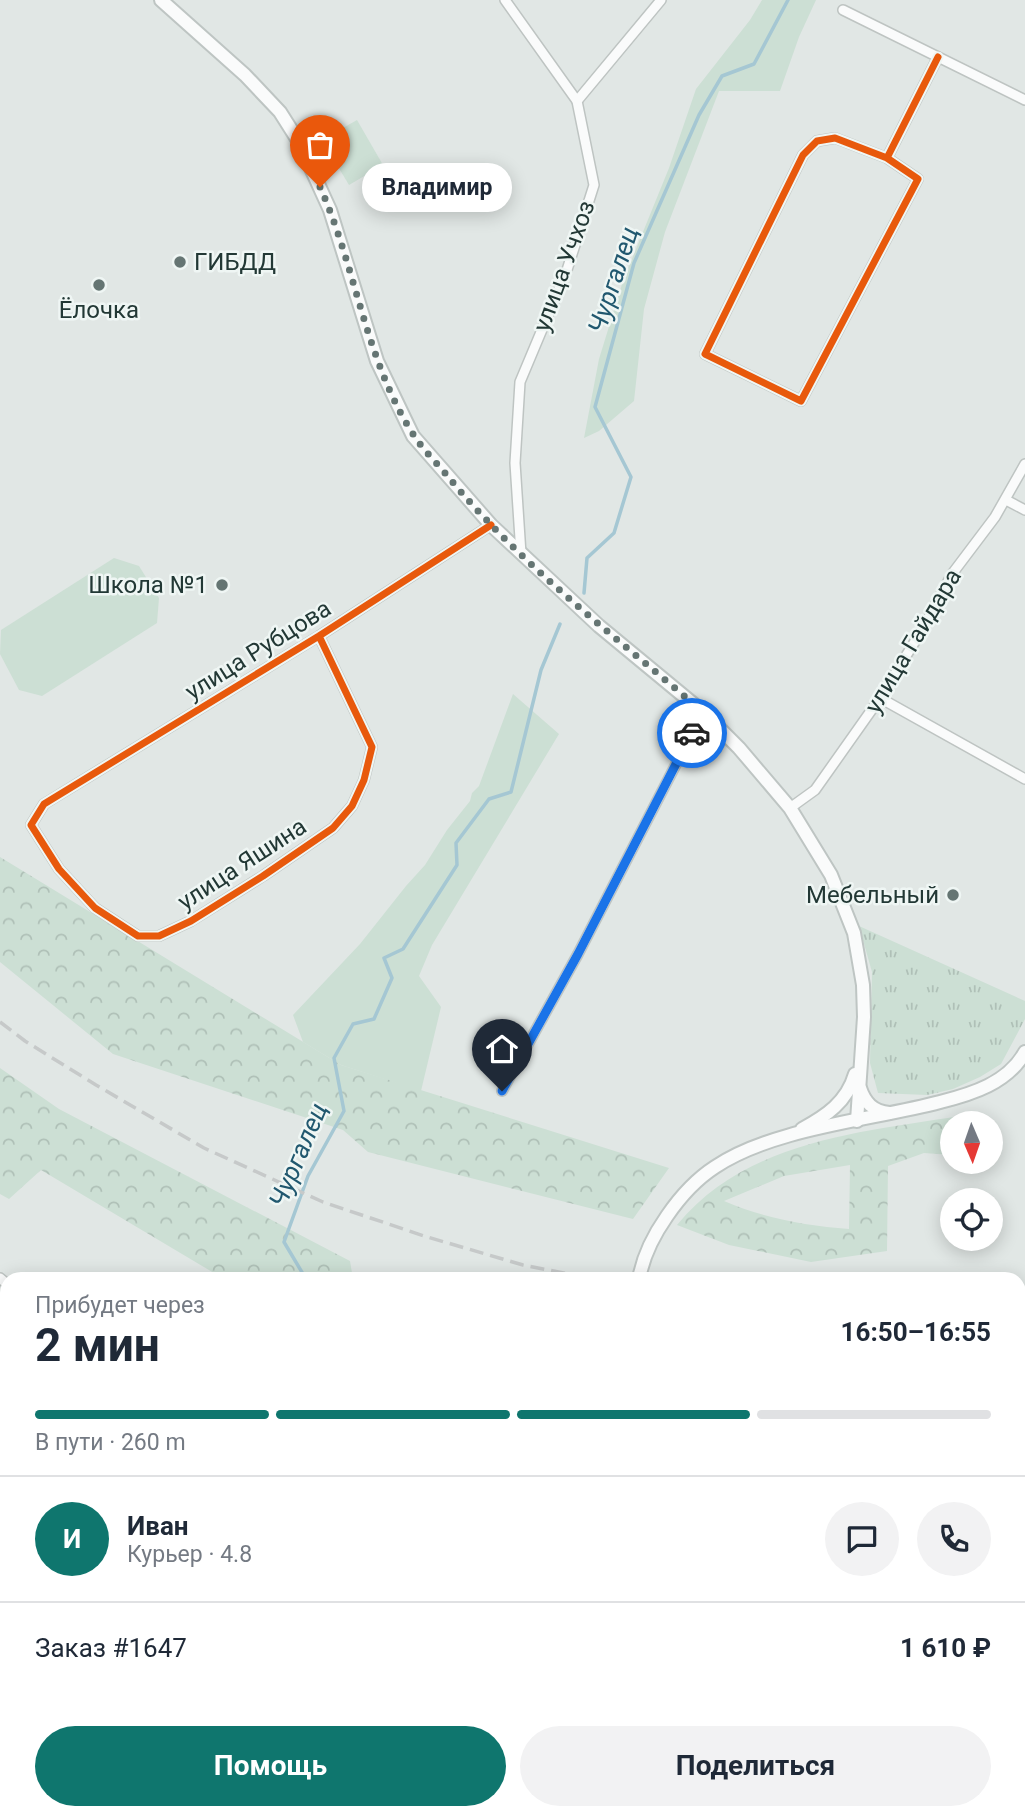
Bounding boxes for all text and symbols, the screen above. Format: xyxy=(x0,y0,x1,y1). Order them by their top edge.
pin xyxy=(290,115,350,187)
icon: bag xyxy=(301,126,339,164)
callout: Владимир xyxy=(362,162,512,212)
text: Владимир xyxy=(382,174,492,201)
street label: улица Учхоз xyxy=(527,197,601,335)
water label: Чургалец xyxy=(582,223,644,337)
place label: ГИБДД xyxy=(194,248,276,276)
marker: ГИБДД xyxy=(172,254,188,270)
marker: Ёлочка xyxy=(91,277,107,293)
place label: Ёлочка xyxy=(59,296,139,324)
street label: улица Гайдара xyxy=(859,564,967,718)
place label: Школа №1 xyxy=(88,571,208,599)
marker: Школа №1 xyxy=(214,577,230,593)
street label: улица Рубцова xyxy=(180,594,336,706)
courier xyxy=(657,698,727,768)
icon: car xyxy=(673,714,711,752)
street label: улица Яшина xyxy=(173,812,311,916)
place label: Мебельный xyxy=(806,881,939,909)
marker: Мебельный xyxy=(945,887,961,903)
pin xyxy=(472,1019,532,1091)
icon: home xyxy=(483,1030,521,1068)
water label: Чургалец xyxy=(263,1098,333,1212)
north arrow xyxy=(940,1111,1003,1174)
map controls xyxy=(940,1111,1003,1251)
button: locate xyxy=(940,1188,1003,1251)
text: Прибудет через xyxy=(35,1292,205,1319)
text: 16:50–16:55 xyxy=(841,1317,991,1347)
text: 2 мин xyxy=(35,1318,160,1372)
text: В пути · 260 m xyxy=(35,1429,186,1456)
button: chat xyxy=(825,1502,899,1576)
button: phone xyxy=(917,1502,991,1576)
text: Иван xyxy=(127,1511,189,1541)
text: И xyxy=(63,1524,81,1554)
text: Курьер · 4.8 xyxy=(127,1541,252,1568)
text: Заказ #1647 xyxy=(35,1633,187,1663)
text: 1 610 ₽ xyxy=(900,1633,991,1663)
button: Помощь xyxy=(35,1726,506,1806)
button: Поделиться xyxy=(520,1726,991,1806)

